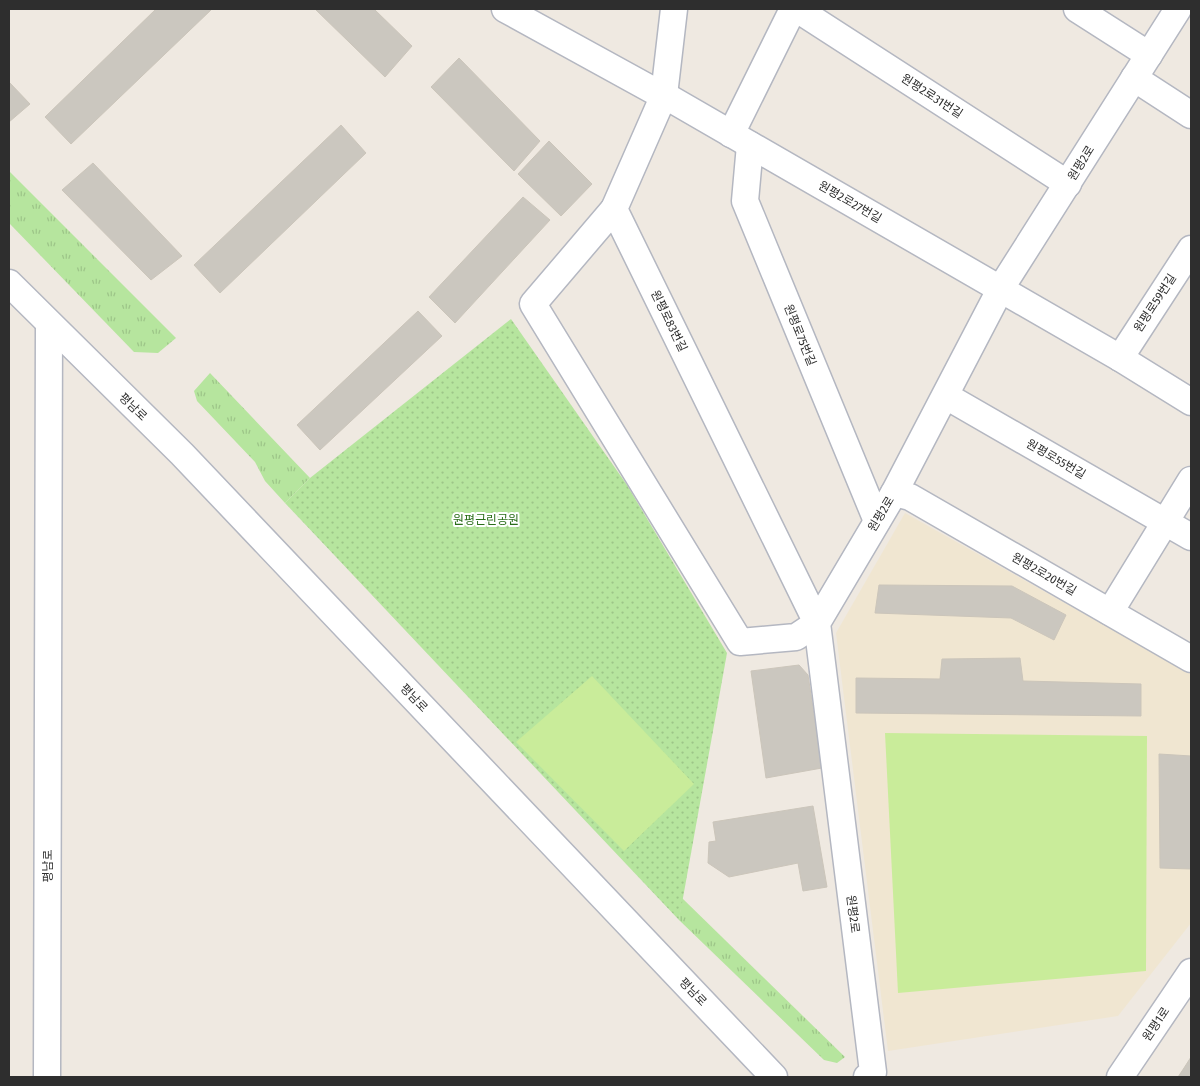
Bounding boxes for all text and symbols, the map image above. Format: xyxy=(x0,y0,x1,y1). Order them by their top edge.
street label: 원평2로31번길 xyxy=(899,71,965,121)
street label: 원평2로 xyxy=(1065,143,1097,183)
street label: 원평2로27번길 xyxy=(816,178,884,226)
street label: 원평로59번길 xyxy=(1131,271,1179,335)
street label: 원평로83번길 xyxy=(648,288,690,354)
street label: 원평로75번길 xyxy=(781,302,819,368)
street label: 평남로 xyxy=(116,390,150,424)
street label: 원평로55번길 xyxy=(1024,436,1088,482)
street label: 원평2로 xyxy=(865,494,897,534)
park label: 원평근린공원 xyxy=(453,513,519,527)
street label: 원평2로20번길 xyxy=(1009,550,1079,598)
street label: 평남로 xyxy=(397,681,431,715)
street label: 평남로 xyxy=(41,849,55,883)
street label: 원평2로 xyxy=(844,894,862,934)
street label: 평남로 xyxy=(676,975,710,1009)
street label: 원평1로 xyxy=(1140,1004,1172,1044)

